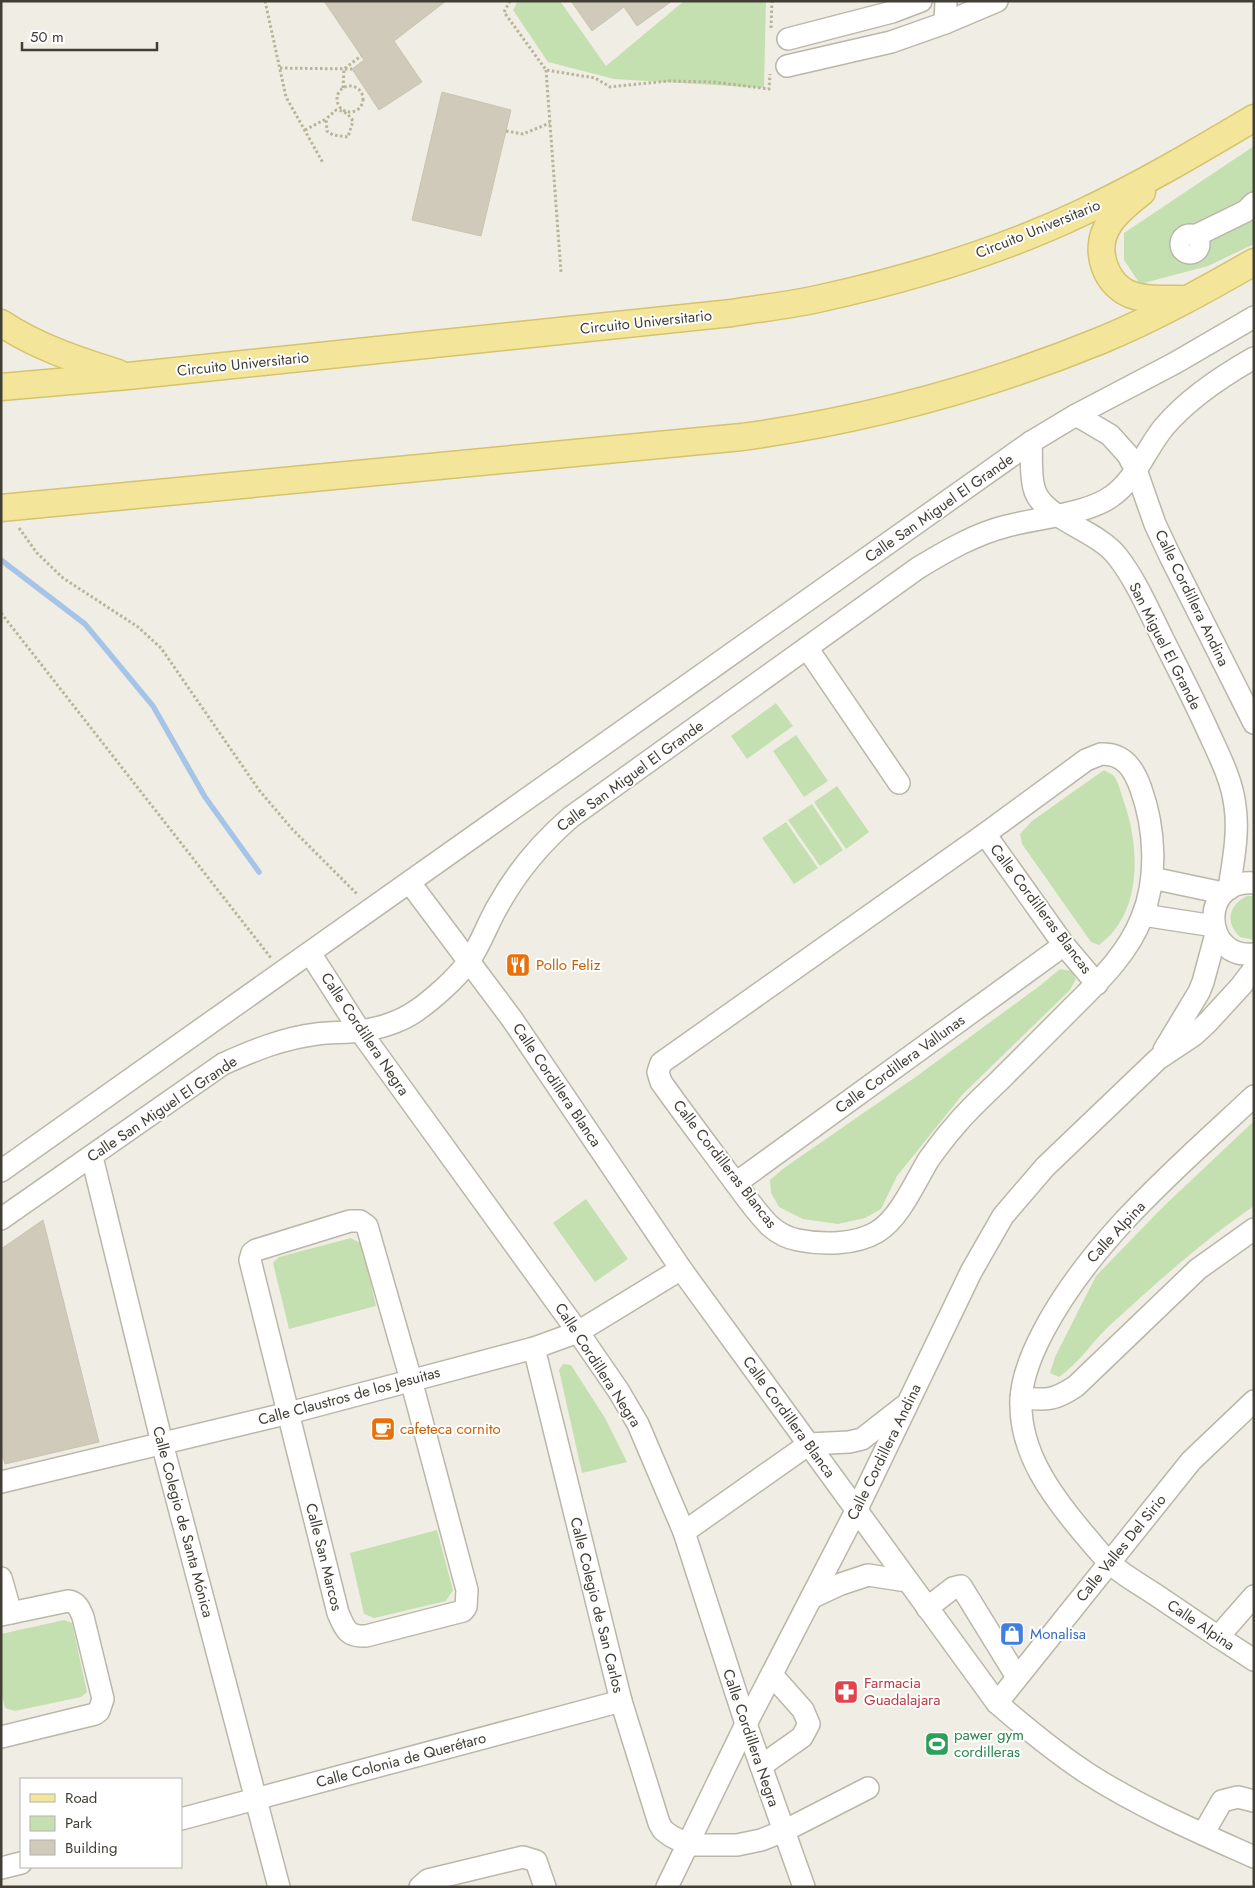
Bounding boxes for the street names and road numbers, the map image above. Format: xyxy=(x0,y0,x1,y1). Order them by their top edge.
street label: Circuito Universitario xyxy=(972,194,1104,264)
street label: Circuito Universitario xyxy=(579,304,713,340)
street label: Circuito Universitario xyxy=(176,346,310,382)
street label: Calle San Miguel El Grande xyxy=(860,448,1018,568)
street label: Calle Cordillera Andina xyxy=(1149,526,1235,670)
street label: San Miguel El Grande xyxy=(1123,579,1207,714)
street label: Calle San Miguel El Grande xyxy=(552,715,708,837)
street label: Calle Cordilleras Blancas xyxy=(985,839,1097,979)
street label: Calle Cordillera Negra xyxy=(316,968,414,1100)
street label: Calle Cordillera Vallunas xyxy=(831,1009,969,1119)
street label: Calle Cordillera Blanca xyxy=(507,1019,607,1151)
street label: Calle San Miguel El Grande xyxy=(83,1050,242,1168)
street label: Calle Cordilleras Blancas xyxy=(668,1095,782,1233)
street label: Calle Alpina xyxy=(1082,1196,1150,1268)
street label: Calle Cordillera Negra xyxy=(549,1298,647,1432)
street label: Calle Cordillera Blanca xyxy=(737,1352,841,1482)
street label: Calle Claustros de los Jesuitas xyxy=(255,1361,443,1431)
street label: Calle Cordillera Andina xyxy=(841,1380,927,1524)
street label: Calle Colegio de Santa Mónica xyxy=(147,1424,219,1620)
street label: Calle Valles Del Sirio xyxy=(1071,1490,1171,1606)
street label: Calle San Marcos xyxy=(300,1501,348,1613)
street label: Calle Colegio de San Carlos xyxy=(565,1515,629,1695)
street label: Calle Alpina xyxy=(1163,1594,1239,1656)
street label: Calle Cordillera Negra xyxy=(717,1666,785,1810)
street label: Calle Colonia de Querétaro xyxy=(314,1727,488,1793)

